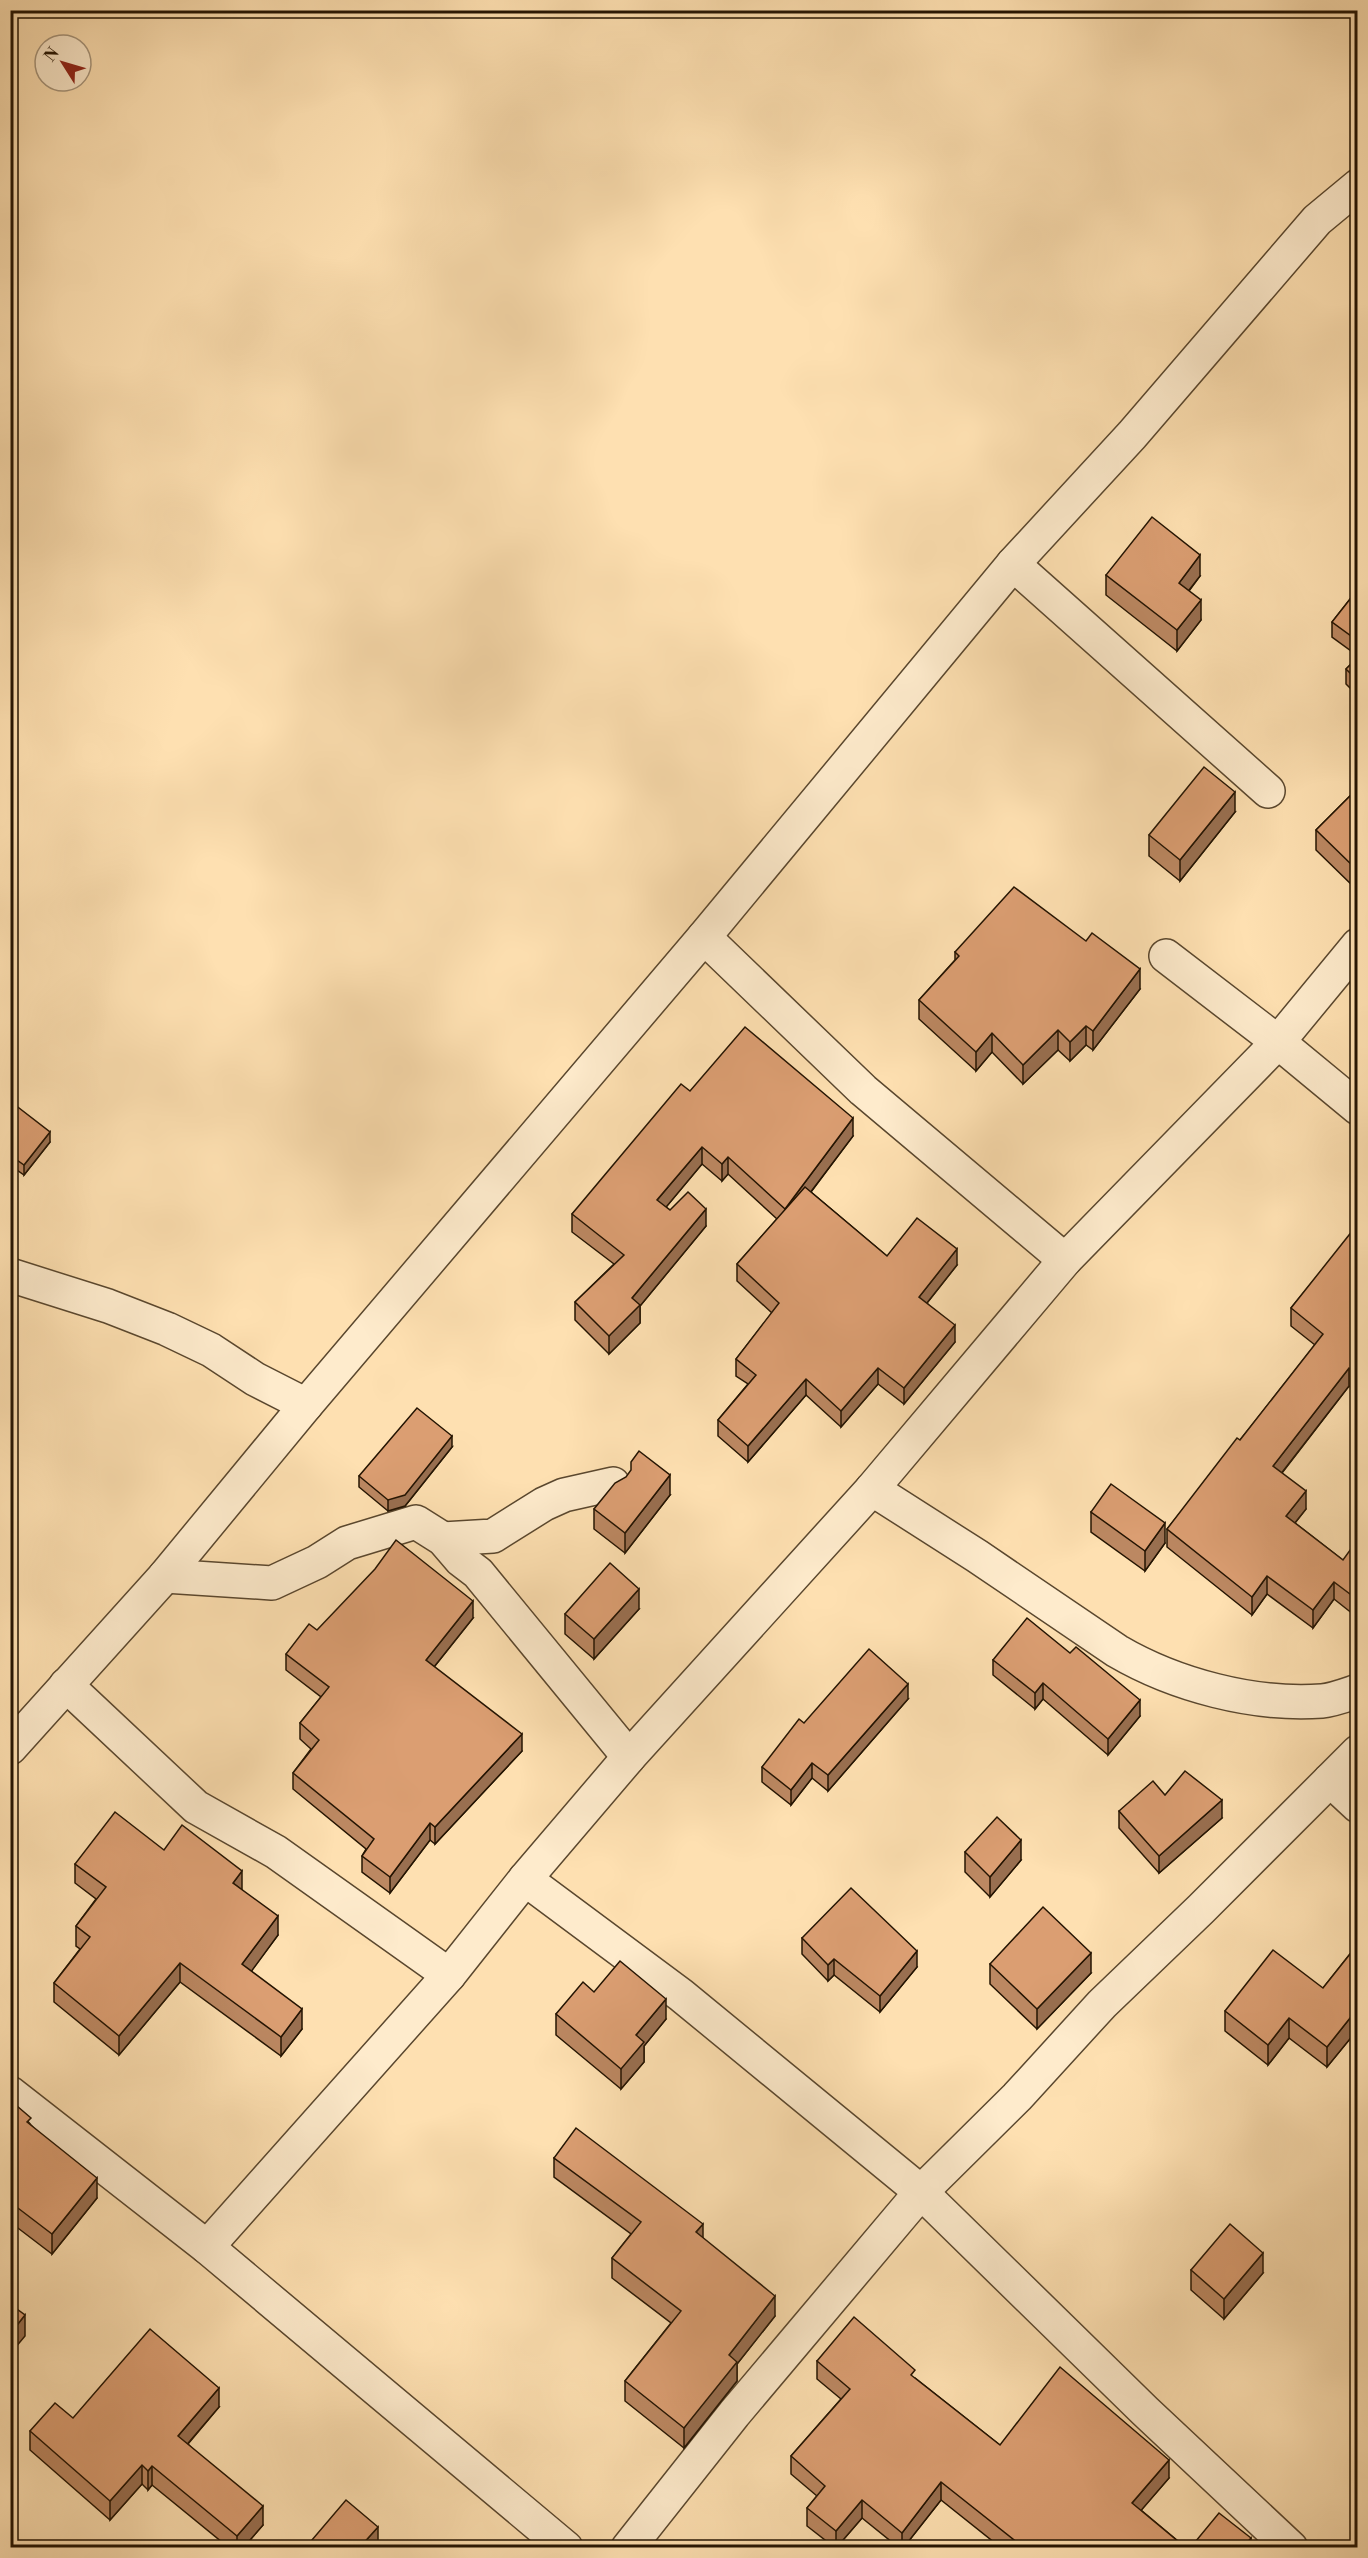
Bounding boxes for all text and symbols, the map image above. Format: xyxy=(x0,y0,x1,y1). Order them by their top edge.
north arrow xyxy=(33,33,93,93)
text: N xyxy=(40,43,64,66)

